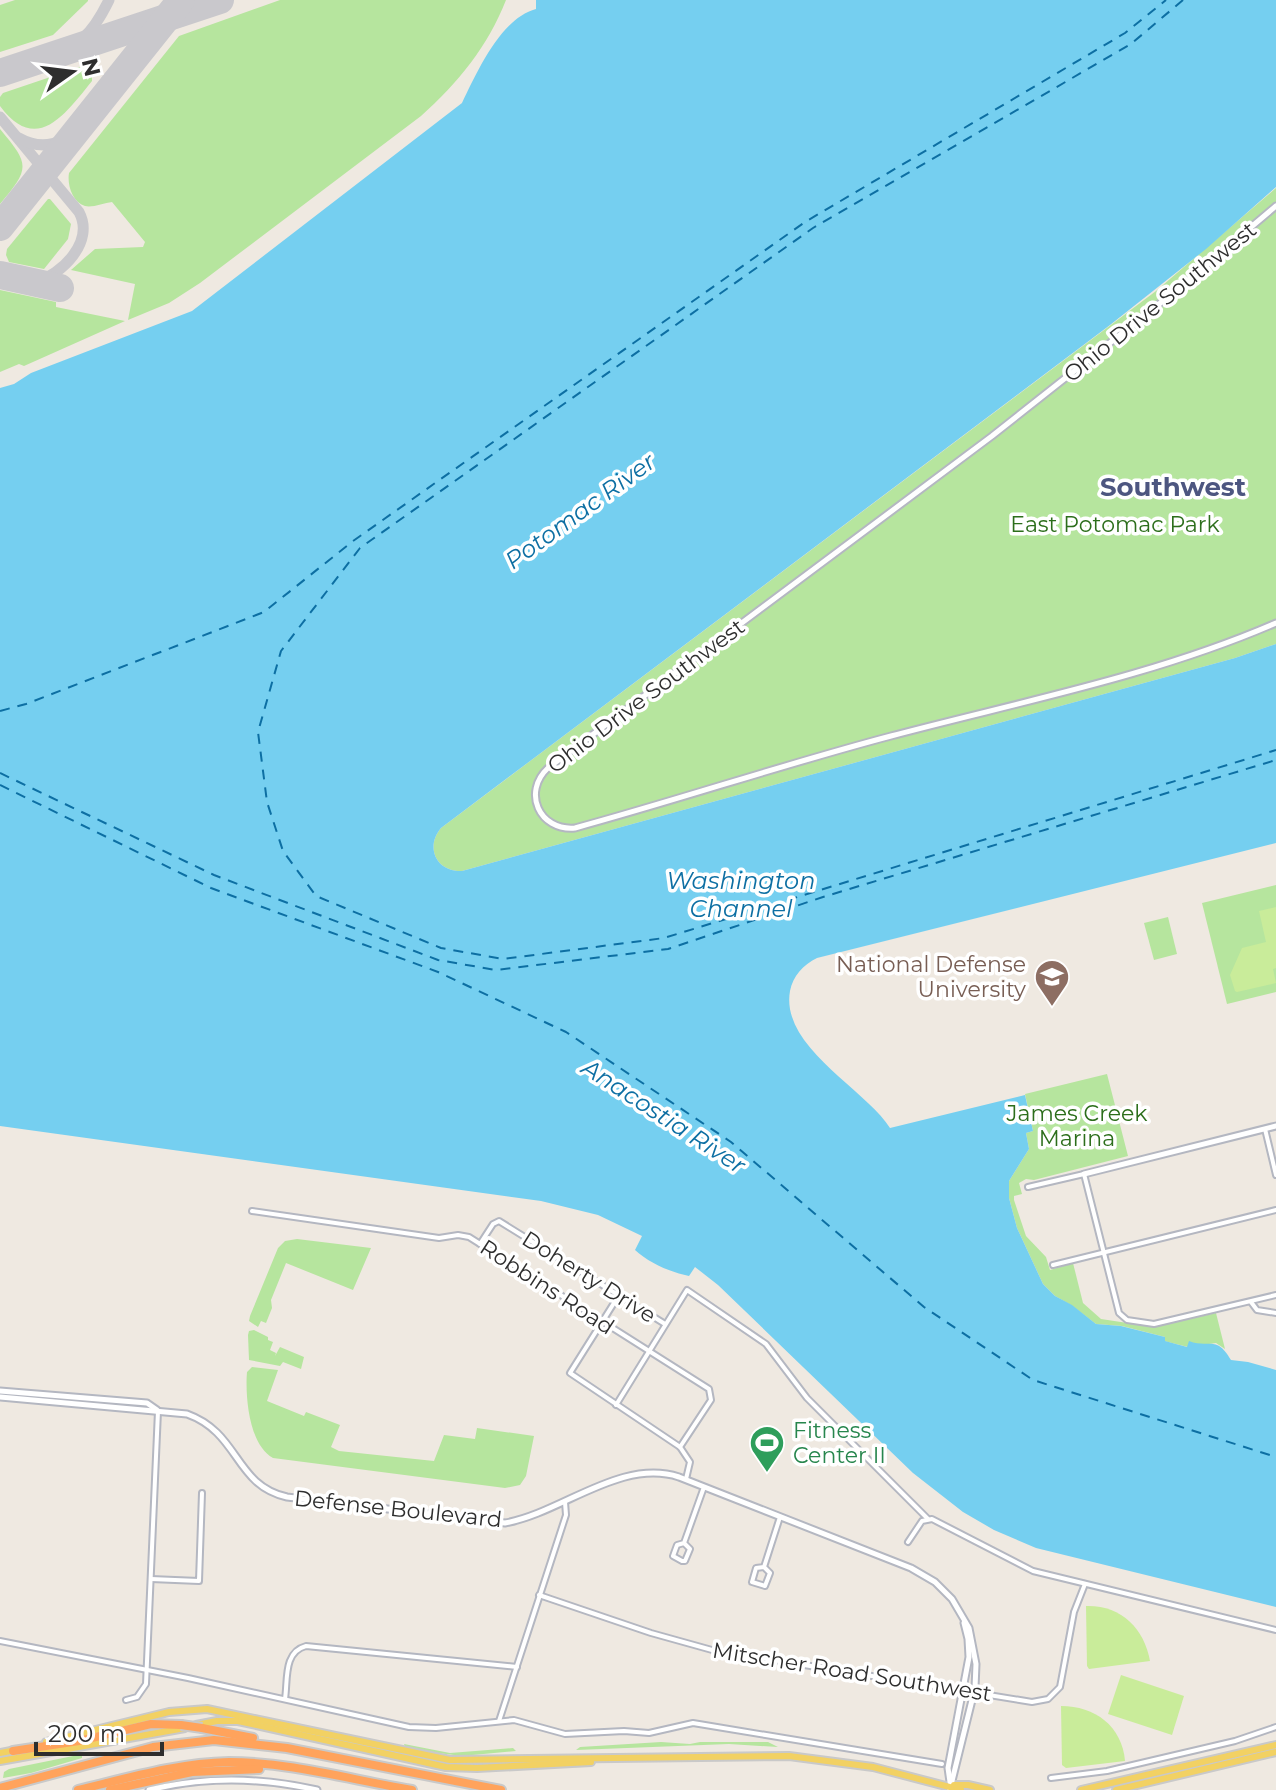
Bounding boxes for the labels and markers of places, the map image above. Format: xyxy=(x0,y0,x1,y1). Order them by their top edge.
place label: National Defense University xyxy=(836,951,1026,1003)
school or university icon: National Defense University xyxy=(1033,958,1071,1008)
place label: Fitness Center II xyxy=(793,1417,886,1469)
sports icon: Fitness Center II xyxy=(748,1424,786,1474)

